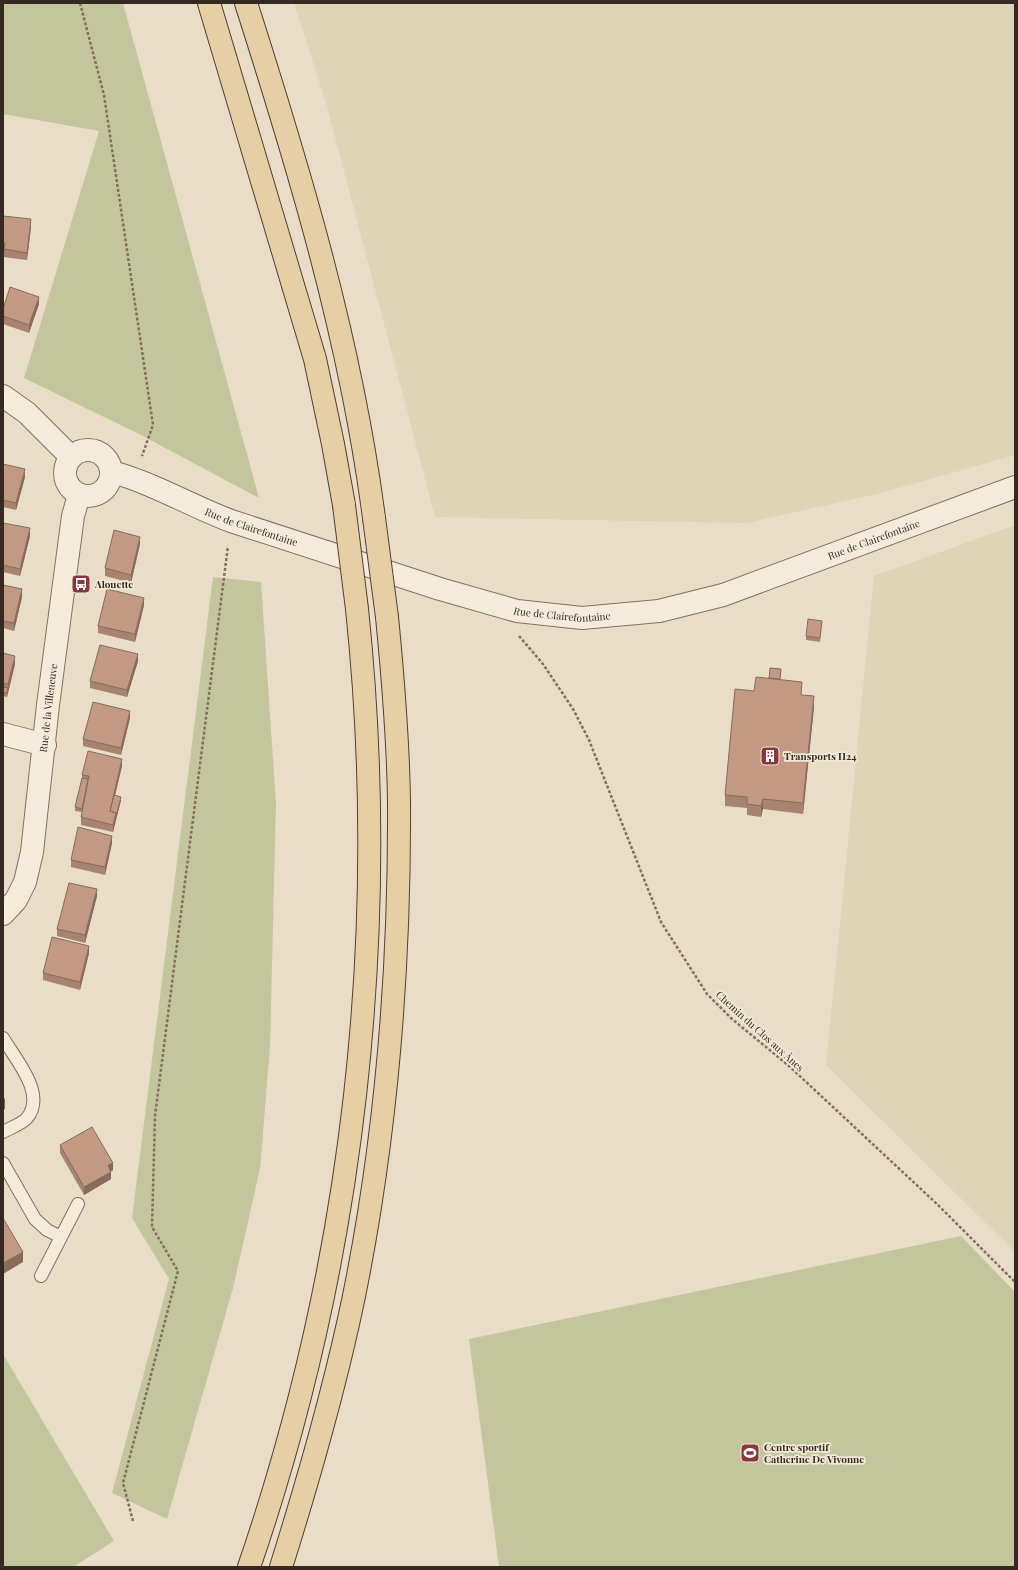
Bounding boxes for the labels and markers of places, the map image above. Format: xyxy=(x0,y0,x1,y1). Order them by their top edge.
bus stop icon: Alouette xyxy=(70,573,92,595)
place label: Alouette xyxy=(94,577,133,591)
building icon: Transports H24 xyxy=(759,745,781,767)
place label: Transports H24 xyxy=(784,749,857,763)
place label: Centre sportif Catherine De Vivonne xyxy=(764,1440,864,1466)
sports icon: Centre sportif Catherine De Vivonne xyxy=(739,1442,761,1464)

